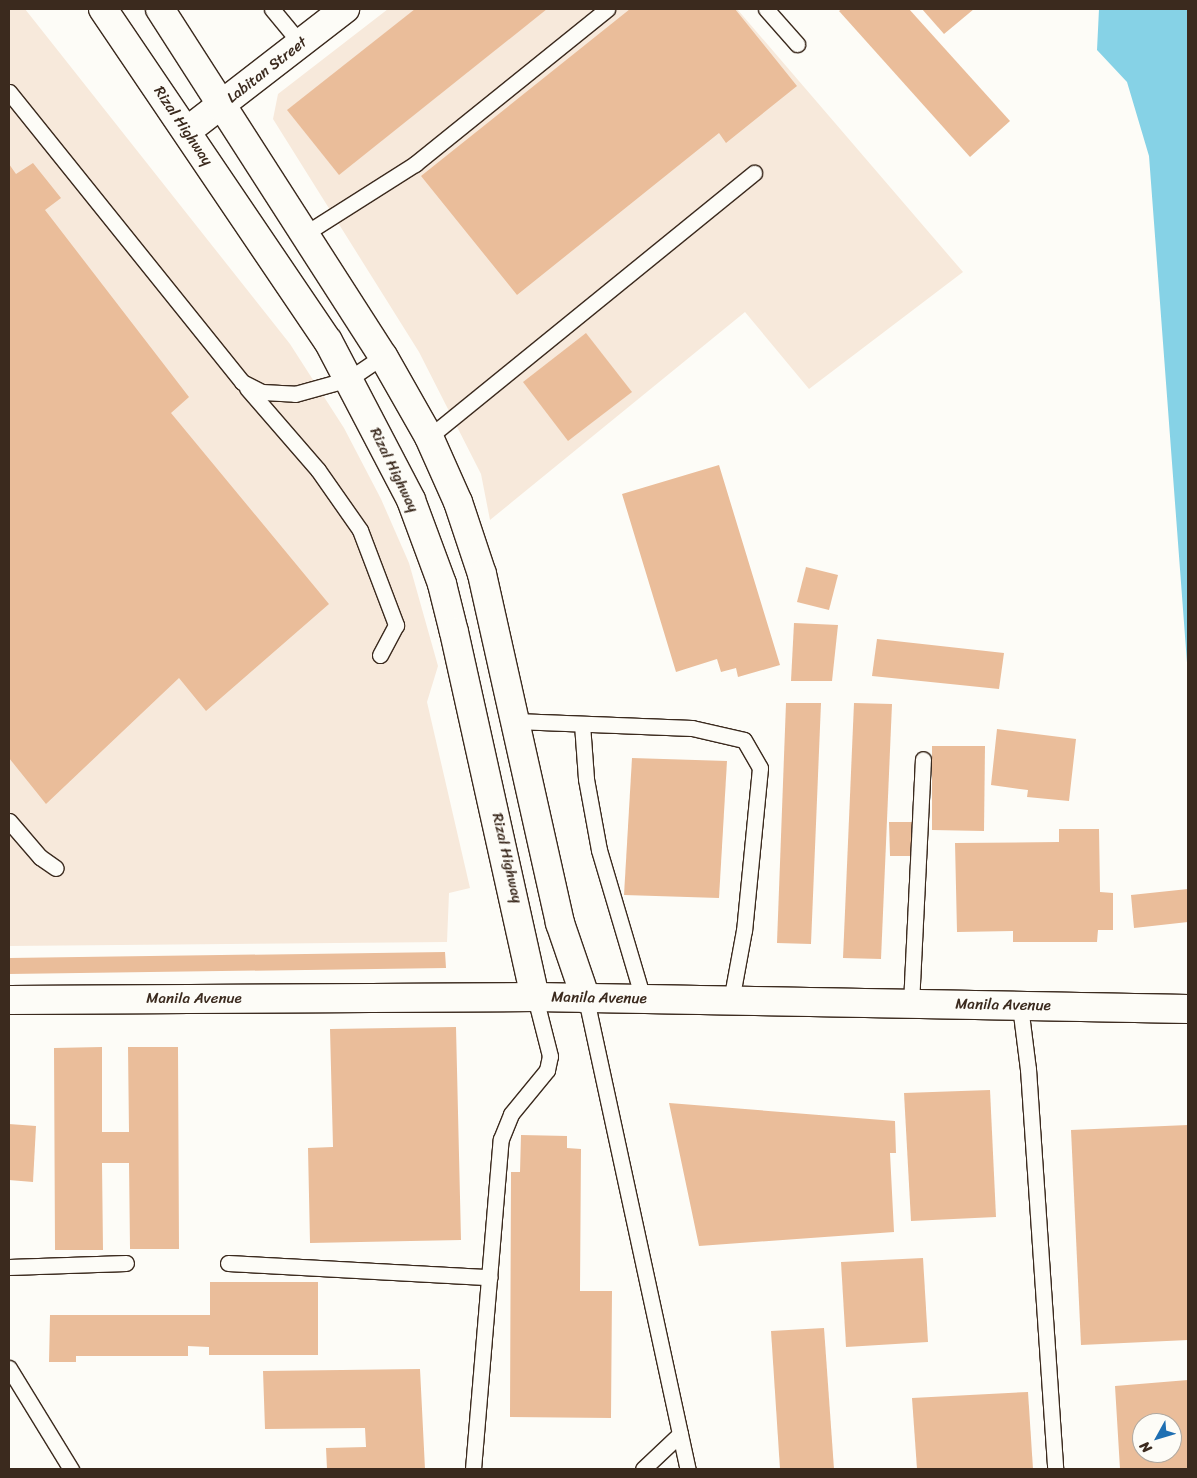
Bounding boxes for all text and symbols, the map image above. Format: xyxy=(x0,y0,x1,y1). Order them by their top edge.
street label: Labitan Street xyxy=(223,33,311,107)
street label: Rizal Highway xyxy=(150,83,216,169)
street label: Rizal Highway xyxy=(366,425,422,515)
street label: Rizal Highway xyxy=(488,811,526,905)
street label: Manila Avenue xyxy=(551,988,647,1008)
street label: Manila Avenue xyxy=(146,990,242,1008)
street label: Manila Avenue xyxy=(955,995,1051,1015)
north arrow xyxy=(1132,1413,1182,1463)
text: N xyxy=(1133,1435,1159,1459)

